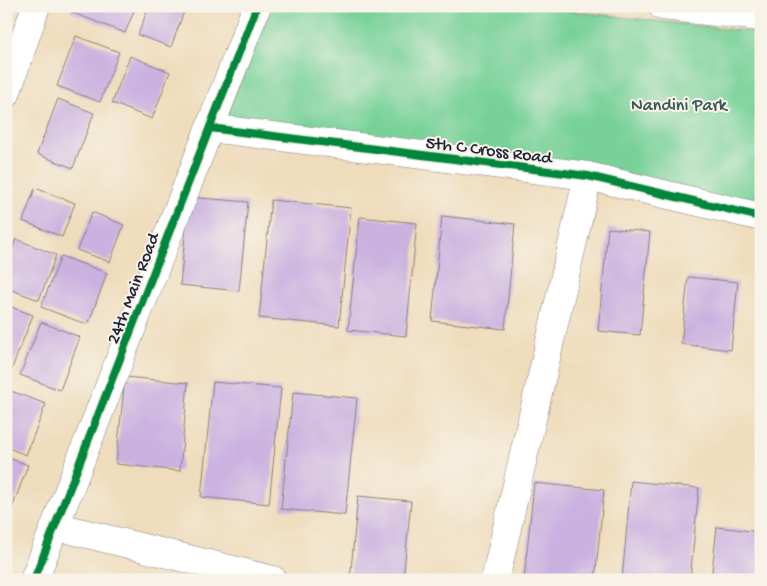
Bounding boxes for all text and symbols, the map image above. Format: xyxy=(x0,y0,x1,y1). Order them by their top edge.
park label: Nandini Park xyxy=(631,96,729,117)
street label: 5th C Cross Road xyxy=(424,133,554,170)
street label: 24th Main Road xyxy=(104,229,166,347)

